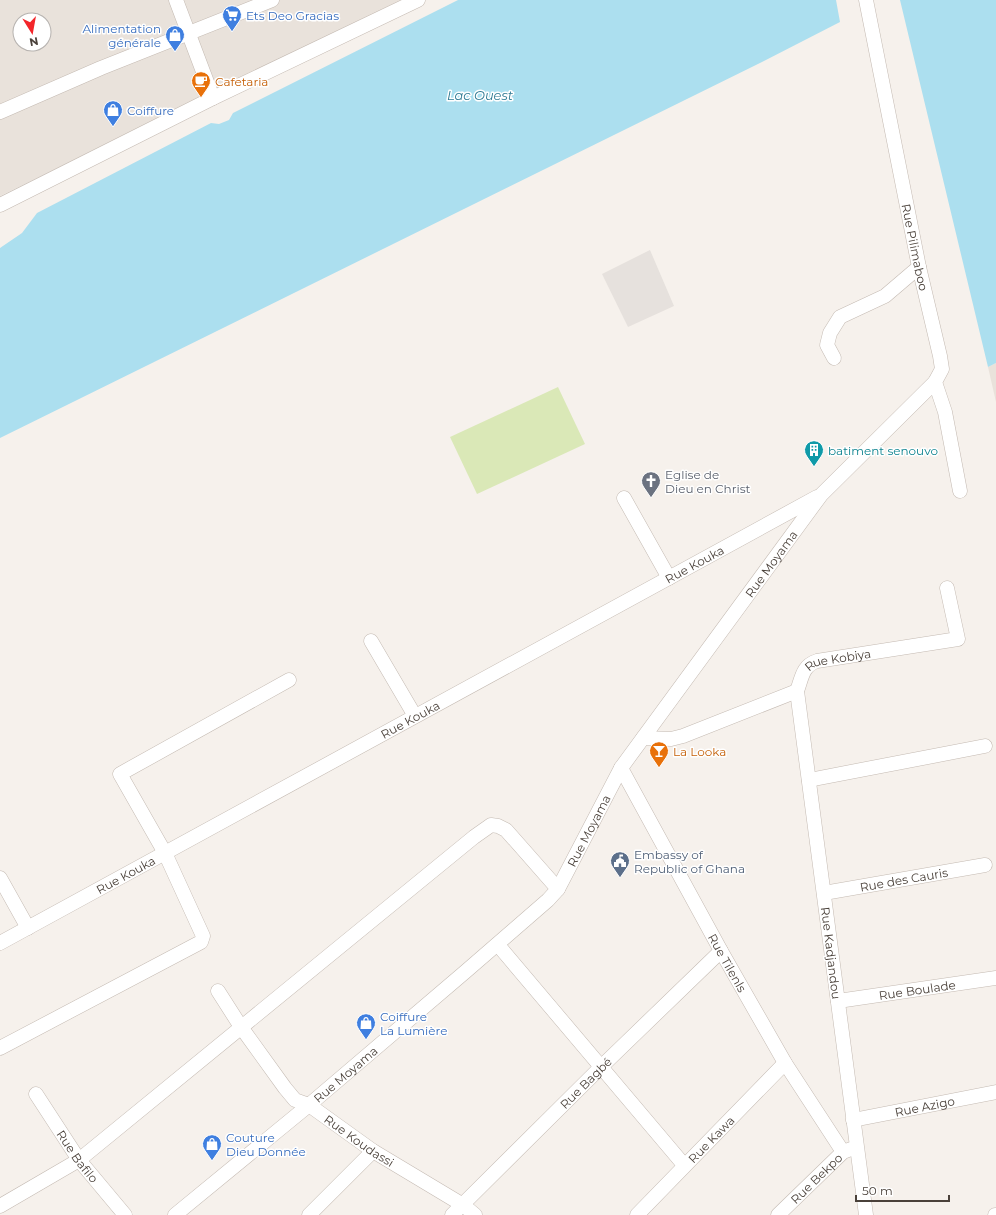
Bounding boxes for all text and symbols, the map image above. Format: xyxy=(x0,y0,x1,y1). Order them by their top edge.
supermarket icon: Ets Deo Gracias xyxy=(221,4,243,32)
place label: Ets Deo Gracias xyxy=(246,8,339,23)
north arrow xyxy=(12,12,52,52)
place label: Alimentation générale xyxy=(82,21,161,50)
shop icon: Alimentation générale xyxy=(164,24,186,52)
text: N xyxy=(28,34,40,50)
cafe icon: Cafetaria xyxy=(190,70,212,98)
place label: Cafetaria xyxy=(215,74,268,89)
water label: Lac Ouest xyxy=(447,87,514,103)
shop icon: Coiffure xyxy=(102,99,124,127)
place label: Coiffure xyxy=(127,103,174,118)
street label: Rue Pilimaboo xyxy=(899,202,932,292)
building icon: batiment senouvo xyxy=(803,439,825,467)
place label: batiment senouvo xyxy=(828,443,938,458)
place label: Eglise de Dieu en Christ xyxy=(665,467,751,496)
church icon: Eglise de Dieu en Christ xyxy=(640,470,662,498)
street label: Rue Moyama xyxy=(741,527,800,600)
street label: Rue Kouka xyxy=(662,542,726,586)
street label: Rue Kobiya xyxy=(801,645,872,674)
street label: Rue Kouka xyxy=(378,697,442,741)
bar icon: La Looka xyxy=(648,740,670,768)
place label: La Looka xyxy=(673,744,726,759)
street label: Rue Moyama xyxy=(563,792,613,869)
place label: Embassy of Republic of Ghana xyxy=(634,847,745,876)
public building icon: Embassy of Republic of Ghana xyxy=(609,850,631,878)
street label: Rue Kouka xyxy=(93,852,158,897)
street label: Rue des Cauris xyxy=(859,864,949,894)
street label: Rue Kadjandou xyxy=(818,906,844,1000)
street label: Rue Tilenls xyxy=(705,931,750,995)
street label: Rue Boulade xyxy=(878,976,957,1002)
place label: Coiffure La Lumière xyxy=(380,1009,447,1038)
shop icon: Coiffure La Lumière xyxy=(355,1012,377,1040)
street label: Rue Moyama xyxy=(310,1043,380,1105)
street label: Rue Bagbé xyxy=(556,1054,614,1111)
street label: Rue Azigo xyxy=(893,1093,956,1119)
street label: Rue Koudassi xyxy=(322,1111,397,1169)
street label: Rue Kawa xyxy=(685,1112,737,1166)
street label: Rue Bafilo xyxy=(54,1127,102,1185)
place label: Couture Dieu Donnée xyxy=(226,1130,306,1159)
shop icon: Couture Dieu Donnée xyxy=(201,1133,223,1161)
street label: Rue Bekpo xyxy=(787,1150,845,1207)
scale bar xyxy=(856,1177,949,1203)
text: 50 m xyxy=(862,1183,893,1198)

